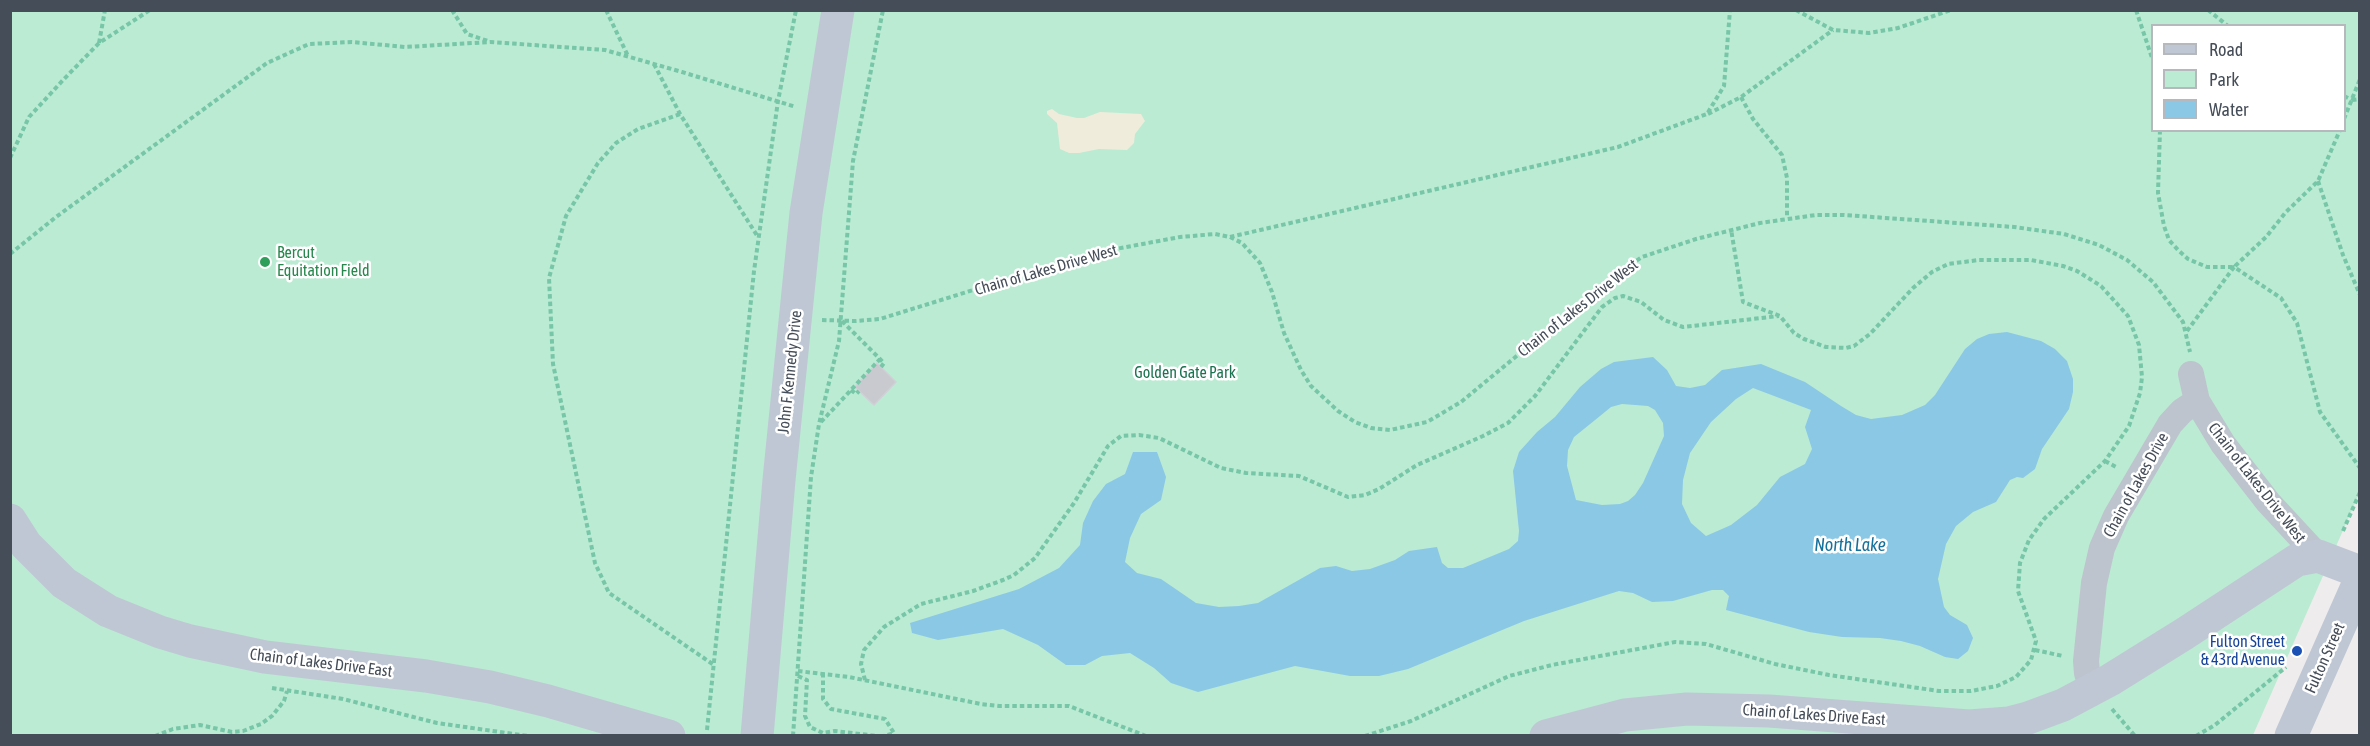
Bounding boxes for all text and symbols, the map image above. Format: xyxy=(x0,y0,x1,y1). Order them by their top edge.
legend xyxy=(2151,24,2346,132)
text: Road xyxy=(2209,39,2243,60)
text: Park xyxy=(2209,69,2239,90)
text: Water xyxy=(2209,99,2248,120)
street label: Chain of Lakes Drive West xyxy=(972,240,1120,300)
place label: Bercut Equitation Field xyxy=(277,243,370,281)
marker: Bercut Equitation Field xyxy=(258,255,272,269)
street label: Chain of Lakes Drive West xyxy=(1514,255,1642,361)
street label: John F Kennedy Drive xyxy=(774,309,806,435)
park label: Golden Gate Park xyxy=(1134,363,1236,383)
street label: Chain of Lakes Drive West xyxy=(2204,419,2310,547)
street label: Chain of Lakes Drive xyxy=(2099,429,2173,541)
water label: North Lake xyxy=(1814,534,1886,556)
street label: Fulton Street xyxy=(2301,620,2349,696)
place label: Fulton Street & 43rd Avenue xyxy=(2201,632,2285,670)
marker: Fulton Street & 43rd Avenue xyxy=(2290,644,2304,658)
street label: Chain of Lakes Drive East xyxy=(249,645,393,681)
street label: Chain of Lakes Drive East xyxy=(1742,700,1886,730)

